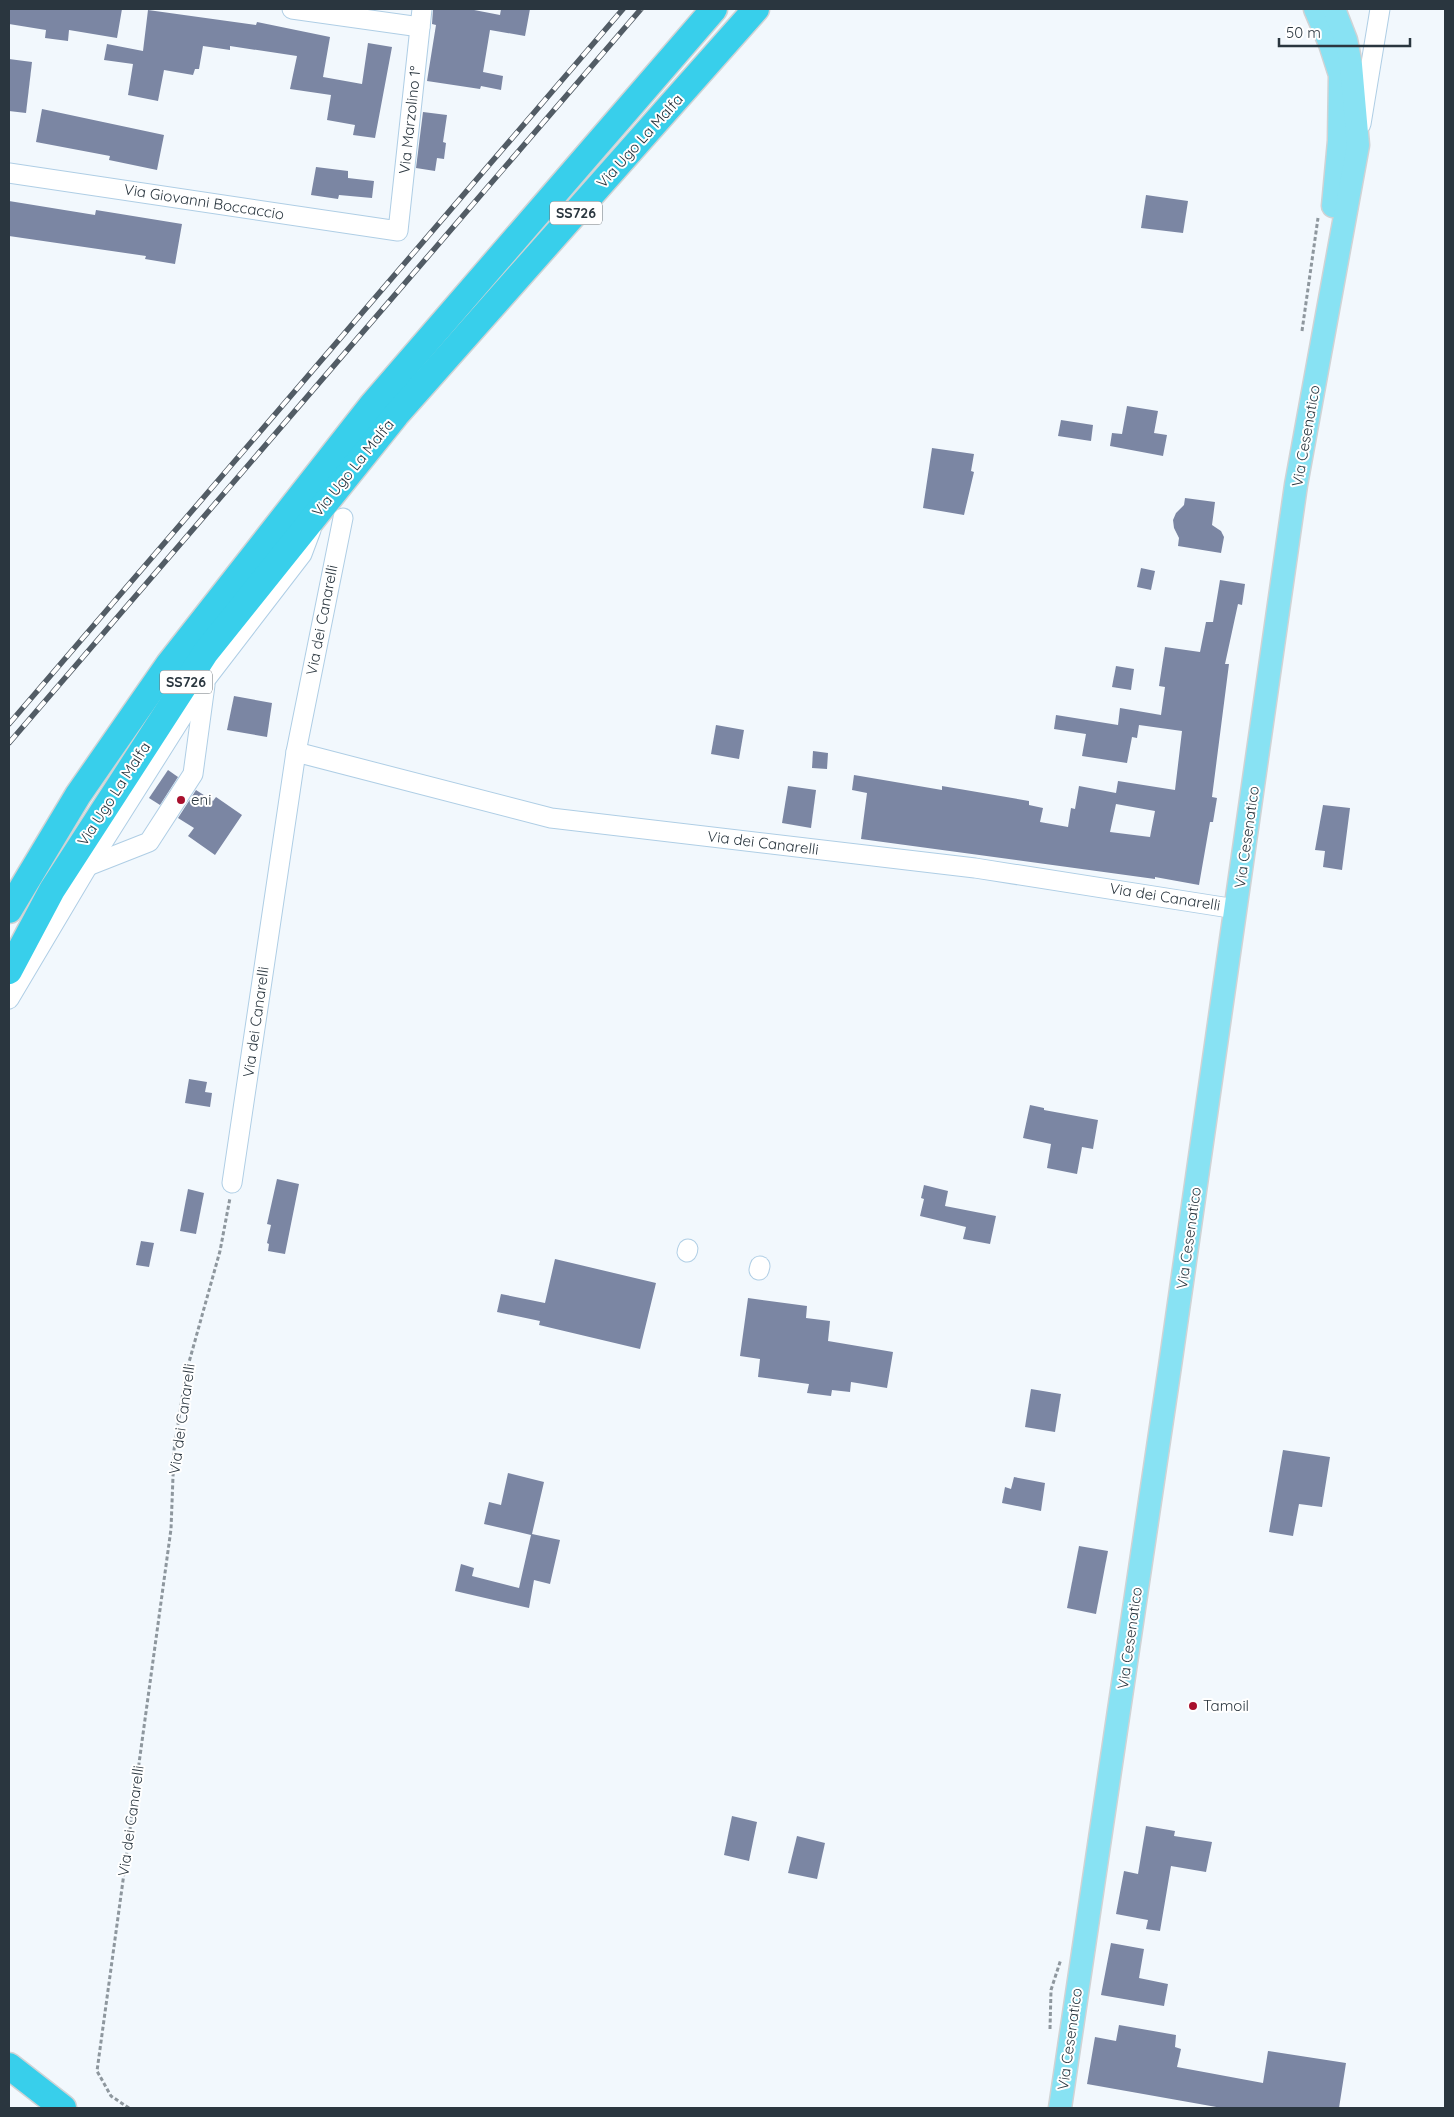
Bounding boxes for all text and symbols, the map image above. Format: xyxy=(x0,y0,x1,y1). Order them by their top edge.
scale bar xyxy=(1279,15,1410,47)
text: 50 m xyxy=(1286,23,1321,42)
street label: Via Marzolino 1° xyxy=(394,65,425,175)
street label: Via Ugo La Malfa xyxy=(592,90,687,192)
street label: Via Giovanni Boccaccio xyxy=(123,179,286,224)
road number: SS726 xyxy=(550,202,602,224)
street label: Via Cesenatico xyxy=(1287,384,1324,488)
street label: Via Ugo La Malfa xyxy=(308,415,398,520)
street label: Via dei Canarelli xyxy=(302,563,342,677)
road number: SS726 xyxy=(160,670,212,694)
street label: Via Ugo La Malfa xyxy=(73,738,154,849)
street label: Via Cesenatico xyxy=(1230,785,1263,889)
place label: eni xyxy=(191,790,211,809)
marker: eni xyxy=(175,794,187,806)
street label: Via dei Canarelli xyxy=(706,826,820,859)
street label: Via dei Canarelli xyxy=(1108,878,1222,915)
street label: Via dei Canarelli xyxy=(238,965,273,1079)
street label: Via Cesenatico xyxy=(1172,1186,1205,1290)
street label: Via dei Canarelli xyxy=(164,1362,199,1476)
street label: Via Cesenatico xyxy=(1113,1586,1146,1690)
place label: Tamoil xyxy=(1203,1696,1249,1715)
marker: Tamoil xyxy=(1187,1700,1199,1712)
street label: Via dei Canarelli xyxy=(113,1764,148,1878)
street label: Via Cesenatico xyxy=(1053,1987,1086,2091)

